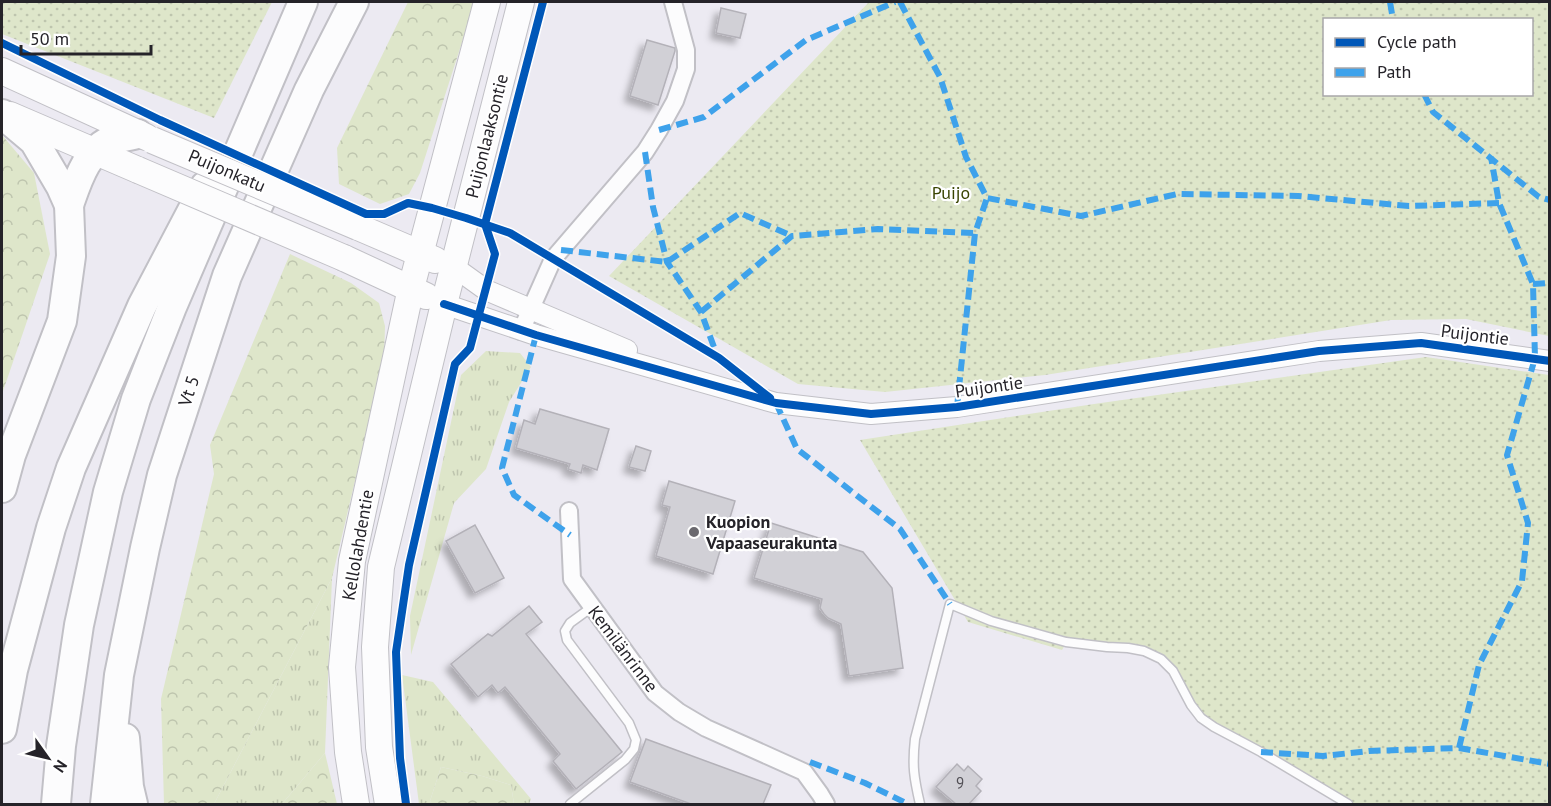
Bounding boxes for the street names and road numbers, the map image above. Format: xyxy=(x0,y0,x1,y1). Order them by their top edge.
street label: Puijonlaaksontie xyxy=(460,71,513,200)
street label: Puijonkatu xyxy=(185,144,269,197)
street label: Puijontie xyxy=(1440,319,1510,350)
street label: Puijontie xyxy=(953,370,1024,403)
street label: Vt 5 xyxy=(172,373,204,410)
street label: Kellolahdentie xyxy=(336,488,379,602)
street label: Kemilänrinne xyxy=(583,601,663,697)

